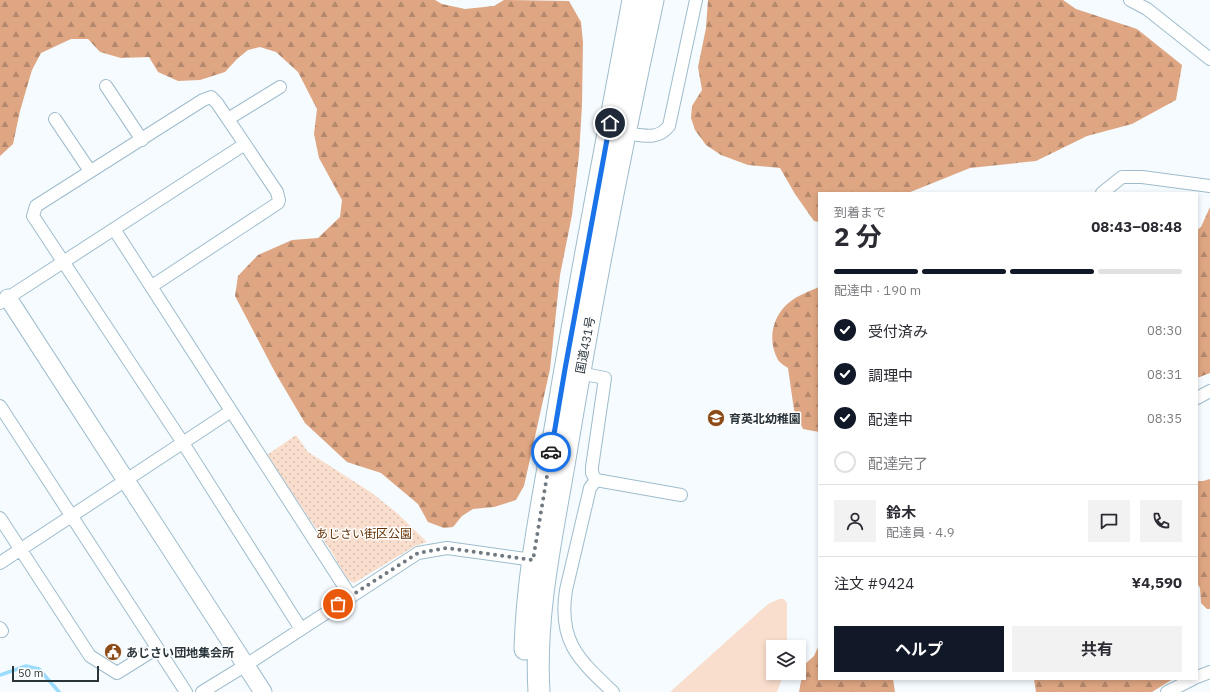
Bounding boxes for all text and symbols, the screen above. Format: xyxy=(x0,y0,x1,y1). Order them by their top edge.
pin xyxy=(593,106,627,140)
icon: home xyxy=(599,112,621,134)
text: 到着まで xyxy=(834,204,886,221)
text: 08:43–08:48 xyxy=(1091,217,1182,236)
text: 2 分 xyxy=(834,219,882,253)
text: 配達中 · 190 m xyxy=(834,282,921,299)
street label: 国道431号 xyxy=(572,315,598,375)
icon: check xyxy=(834,319,856,341)
text: 受付済み xyxy=(868,322,928,341)
text: 08:30 xyxy=(1147,322,1182,339)
icon: check xyxy=(834,363,856,385)
text: 調理中 xyxy=(868,366,913,385)
text: 08:31 xyxy=(1147,366,1182,383)
icon: check xyxy=(834,407,856,429)
school or university icon: 育英北幼稚園 xyxy=(706,408,726,428)
text: 配達中 xyxy=(868,410,913,429)
text: 08:35 xyxy=(1147,410,1182,427)
place label: 育英北幼稚園 xyxy=(729,411,801,426)
courier xyxy=(531,432,571,472)
icon: car xyxy=(540,441,562,463)
text: 配達完了 xyxy=(868,454,928,473)
button: person xyxy=(834,500,876,542)
button: chat xyxy=(1088,500,1130,542)
button: phone xyxy=(1140,500,1182,542)
text: 鈴木 xyxy=(886,503,916,522)
text: 配達員 · 4.9 xyxy=(886,524,955,541)
park label: あじさい街区公園 xyxy=(316,526,412,541)
text: ¥4,590 xyxy=(1132,573,1182,592)
text: 注文 #9424 xyxy=(834,574,914,593)
pin xyxy=(321,587,355,621)
icon: bag xyxy=(327,593,349,615)
button: ヘルプ xyxy=(834,626,1004,672)
button: 共有 xyxy=(1012,626,1182,672)
map controls xyxy=(766,640,806,680)
button: layers xyxy=(766,640,806,680)
public building icon: あじさい団地集会所 xyxy=(103,642,123,662)
place label: あじさい団地集会所 xyxy=(126,645,234,660)
scale bar xyxy=(12,664,99,683)
text: 50 m xyxy=(18,666,43,680)

